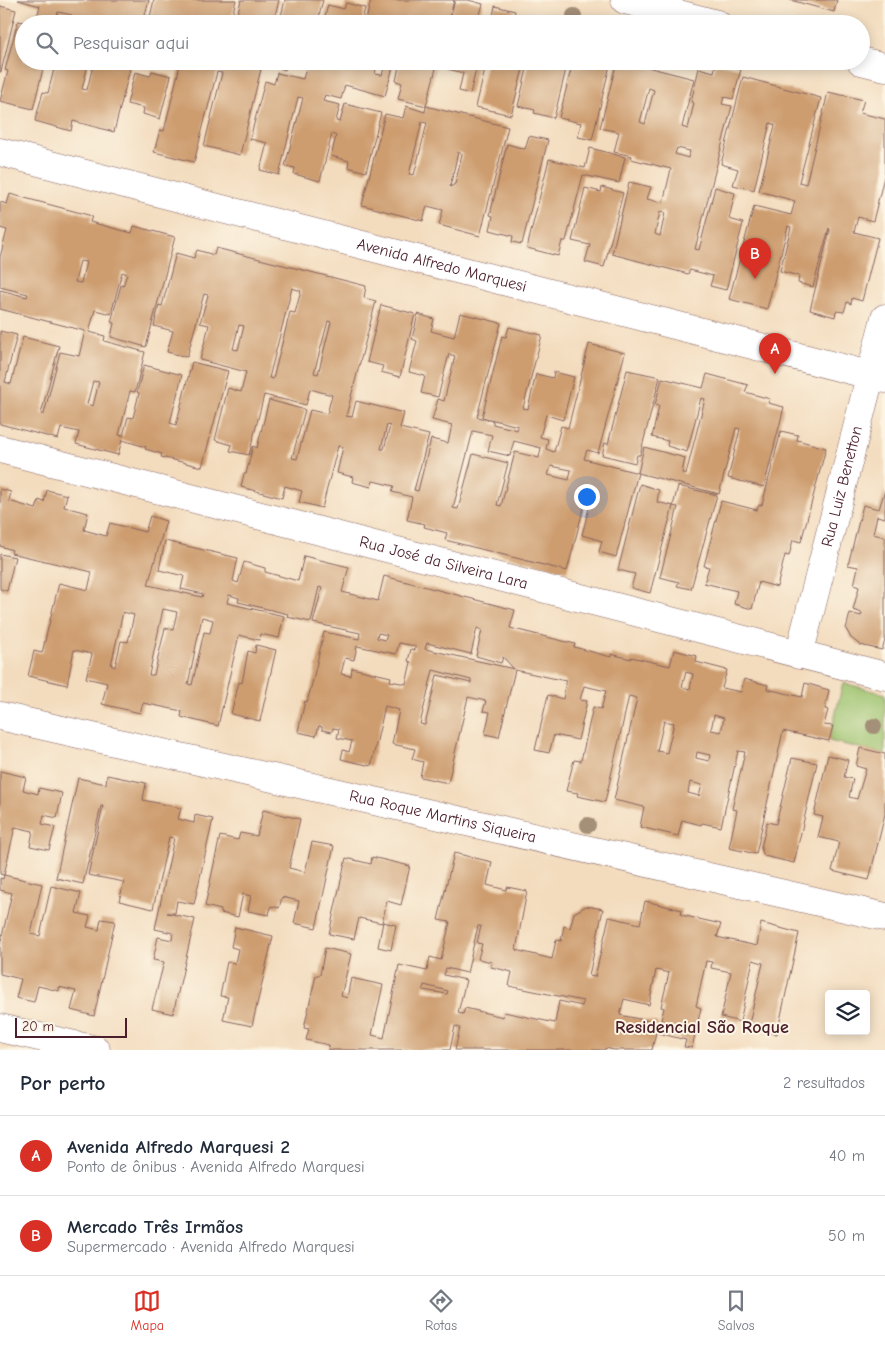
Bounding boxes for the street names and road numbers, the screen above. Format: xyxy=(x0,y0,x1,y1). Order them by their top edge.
street label: Avenida Alfredo Marquesi xyxy=(355,235,528,296)
street label: Rua Luiz Benetton xyxy=(818,424,866,549)
street label: Rua José da Silveira Lara xyxy=(358,533,530,593)
street label: Rua Roque Martins Siqueira xyxy=(348,787,538,846)

